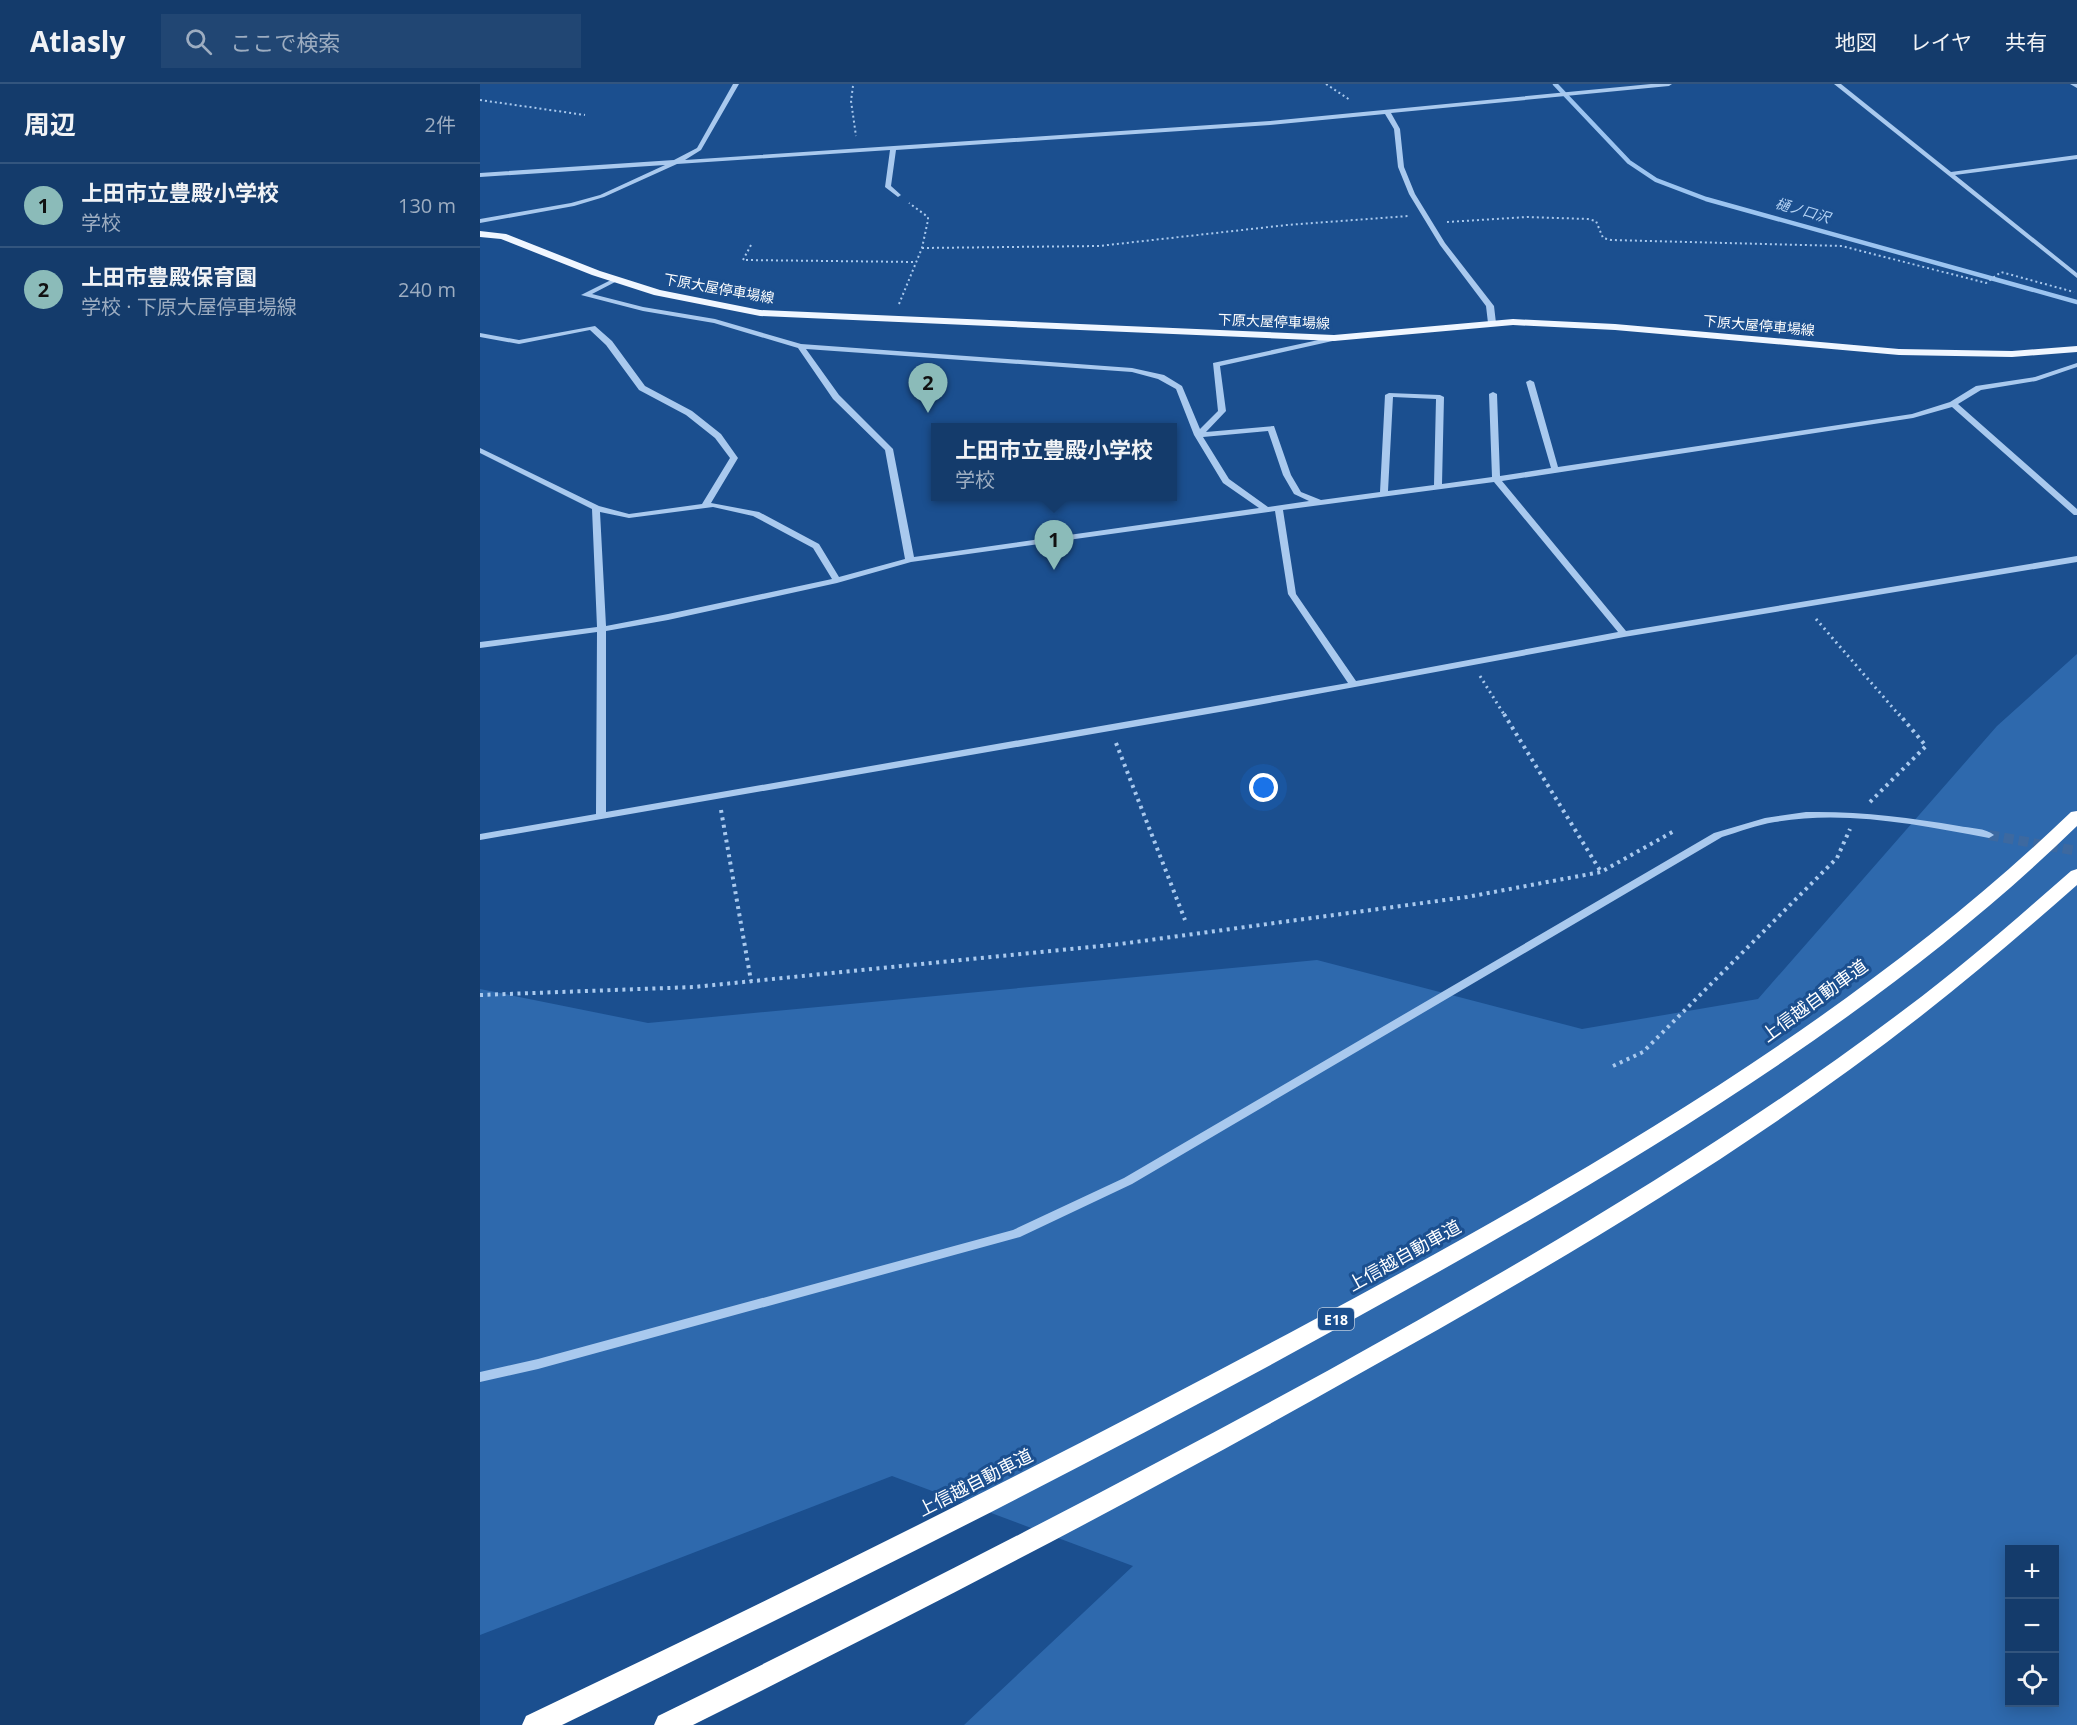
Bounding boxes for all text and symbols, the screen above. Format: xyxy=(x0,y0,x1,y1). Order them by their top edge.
search box xyxy=(161,14,581,68)
text: Atlasly xyxy=(30,22,125,60)
icon: search xyxy=(182,25,215,58)
text: ここで検索 xyxy=(230,27,340,57)
text: 地図 xyxy=(1835,28,1877,56)
text: レイヤ xyxy=(1910,28,1972,56)
text: 共有 xyxy=(2005,28,2047,56)
text: 周辺 xyxy=(24,106,76,142)
text: 2件 xyxy=(425,111,456,138)
text: 上田市立豊殿小学校 xyxy=(81,177,279,207)
text: 1 xyxy=(38,192,49,219)
text: 130 m xyxy=(398,192,456,219)
water label: 樋ノ口沢 xyxy=(1773,193,1834,227)
text: 学校 xyxy=(81,209,121,236)
text: 上田市豊殿保育園 xyxy=(81,261,257,291)
street label: 下原大屋停車場線 xyxy=(662,269,776,307)
text: 2 xyxy=(38,276,49,303)
text: 240 m xyxy=(398,276,456,303)
text: 学校 · 下原大屋停車場線 xyxy=(81,293,297,320)
street label: 下原大屋停車場線 xyxy=(1218,310,1330,332)
street label: 下原大屋停車場線 xyxy=(1702,311,1816,339)
pin: 2 xyxy=(908,364,948,413)
popup xyxy=(931,423,1177,501)
text: 上田市立豊殿小学校 xyxy=(955,434,1153,464)
text: 学校 xyxy=(955,466,995,493)
pin: 1 xyxy=(1034,520,1074,570)
your location xyxy=(1249,773,1278,802)
street label: 上信越自動車道 xyxy=(1756,953,1872,1047)
street label: 上信越自動車道 xyxy=(1343,1214,1465,1296)
road number: E18 xyxy=(1318,1308,1354,1330)
street label: 上信越自動車道 xyxy=(913,1443,1037,1521)
map controls xyxy=(2005,1545,2059,1707)
button: + xyxy=(2005,1545,2059,1599)
button: − xyxy=(2005,1599,2059,1653)
button: locate xyxy=(2005,1653,2059,1707)

